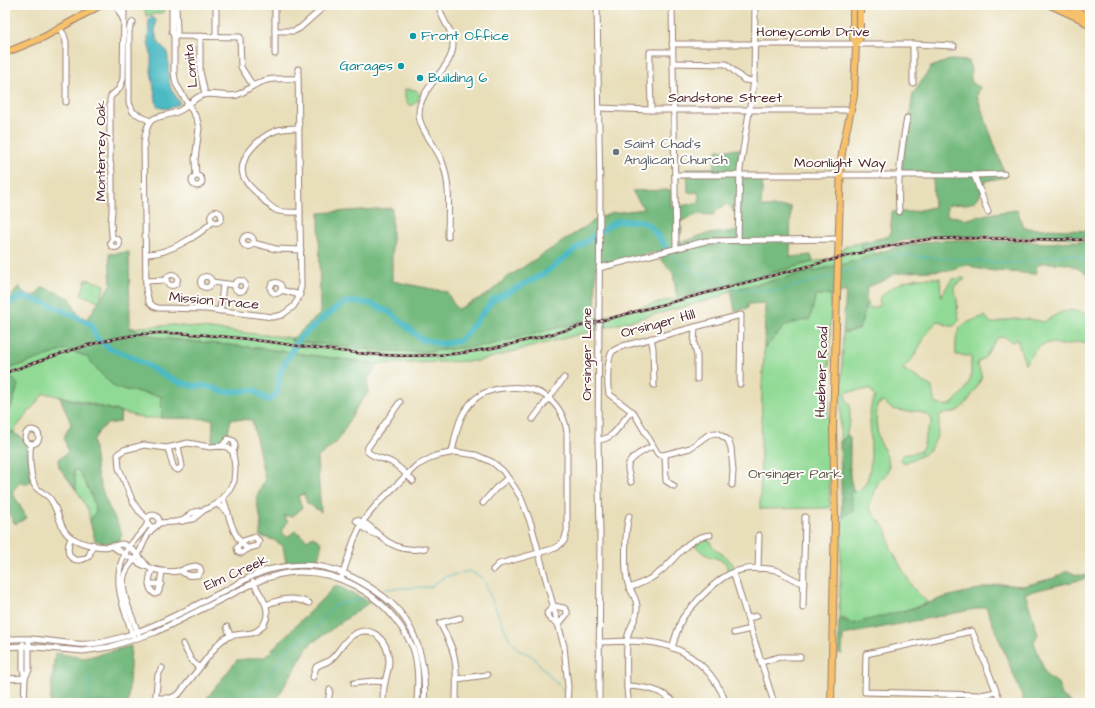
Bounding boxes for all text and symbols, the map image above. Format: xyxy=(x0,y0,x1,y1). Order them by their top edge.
street label: Honeycomb Drive xyxy=(756,22,870,42)
place label: Front Office xyxy=(421,26,510,46)
marker: Front Office xyxy=(408,31,418,41)
street label: Lomita xyxy=(179,43,203,89)
place label: Garages xyxy=(340,56,393,76)
marker: Garages xyxy=(396,61,406,71)
place label: Building 6 xyxy=(428,68,488,88)
marker: Building 6 xyxy=(415,73,425,83)
street label: Sandstone Street xyxy=(668,88,782,108)
street label: Monterrey Oak xyxy=(91,100,111,202)
place label: Saint Chad's Anglican Church xyxy=(624,134,728,170)
marker: Saint Chad's Anglican Church xyxy=(611,147,621,157)
street label: Moonlight Way xyxy=(794,153,886,173)
street label: Mission Trace xyxy=(168,287,260,315)
street label: Orsinger Hill xyxy=(619,304,697,344)
street label: Orsinger Lane xyxy=(577,307,597,400)
street label: Huebner Road xyxy=(810,326,834,418)
park label: Orsinger Park xyxy=(748,464,842,484)
street label: Elm Creek xyxy=(201,550,272,596)

